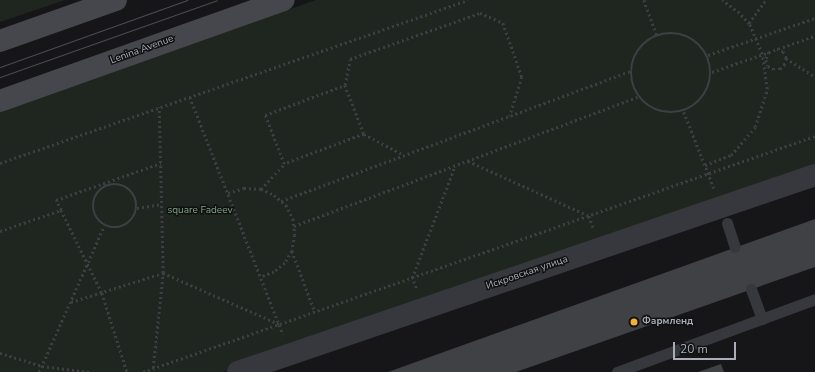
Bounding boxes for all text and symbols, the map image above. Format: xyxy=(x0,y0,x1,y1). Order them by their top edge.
street label: Lenina Avenue xyxy=(109,33,175,67)
park label: square Fadeev xyxy=(167,205,233,217)
street label: Искровская улица xyxy=(485,253,569,293)
place label: Фармленд xyxy=(642,316,693,328)
marker: Фармленд xyxy=(629,317,639,327)
scale bar xyxy=(675,334,738,360)
text: 20 m xyxy=(680,341,708,357)

